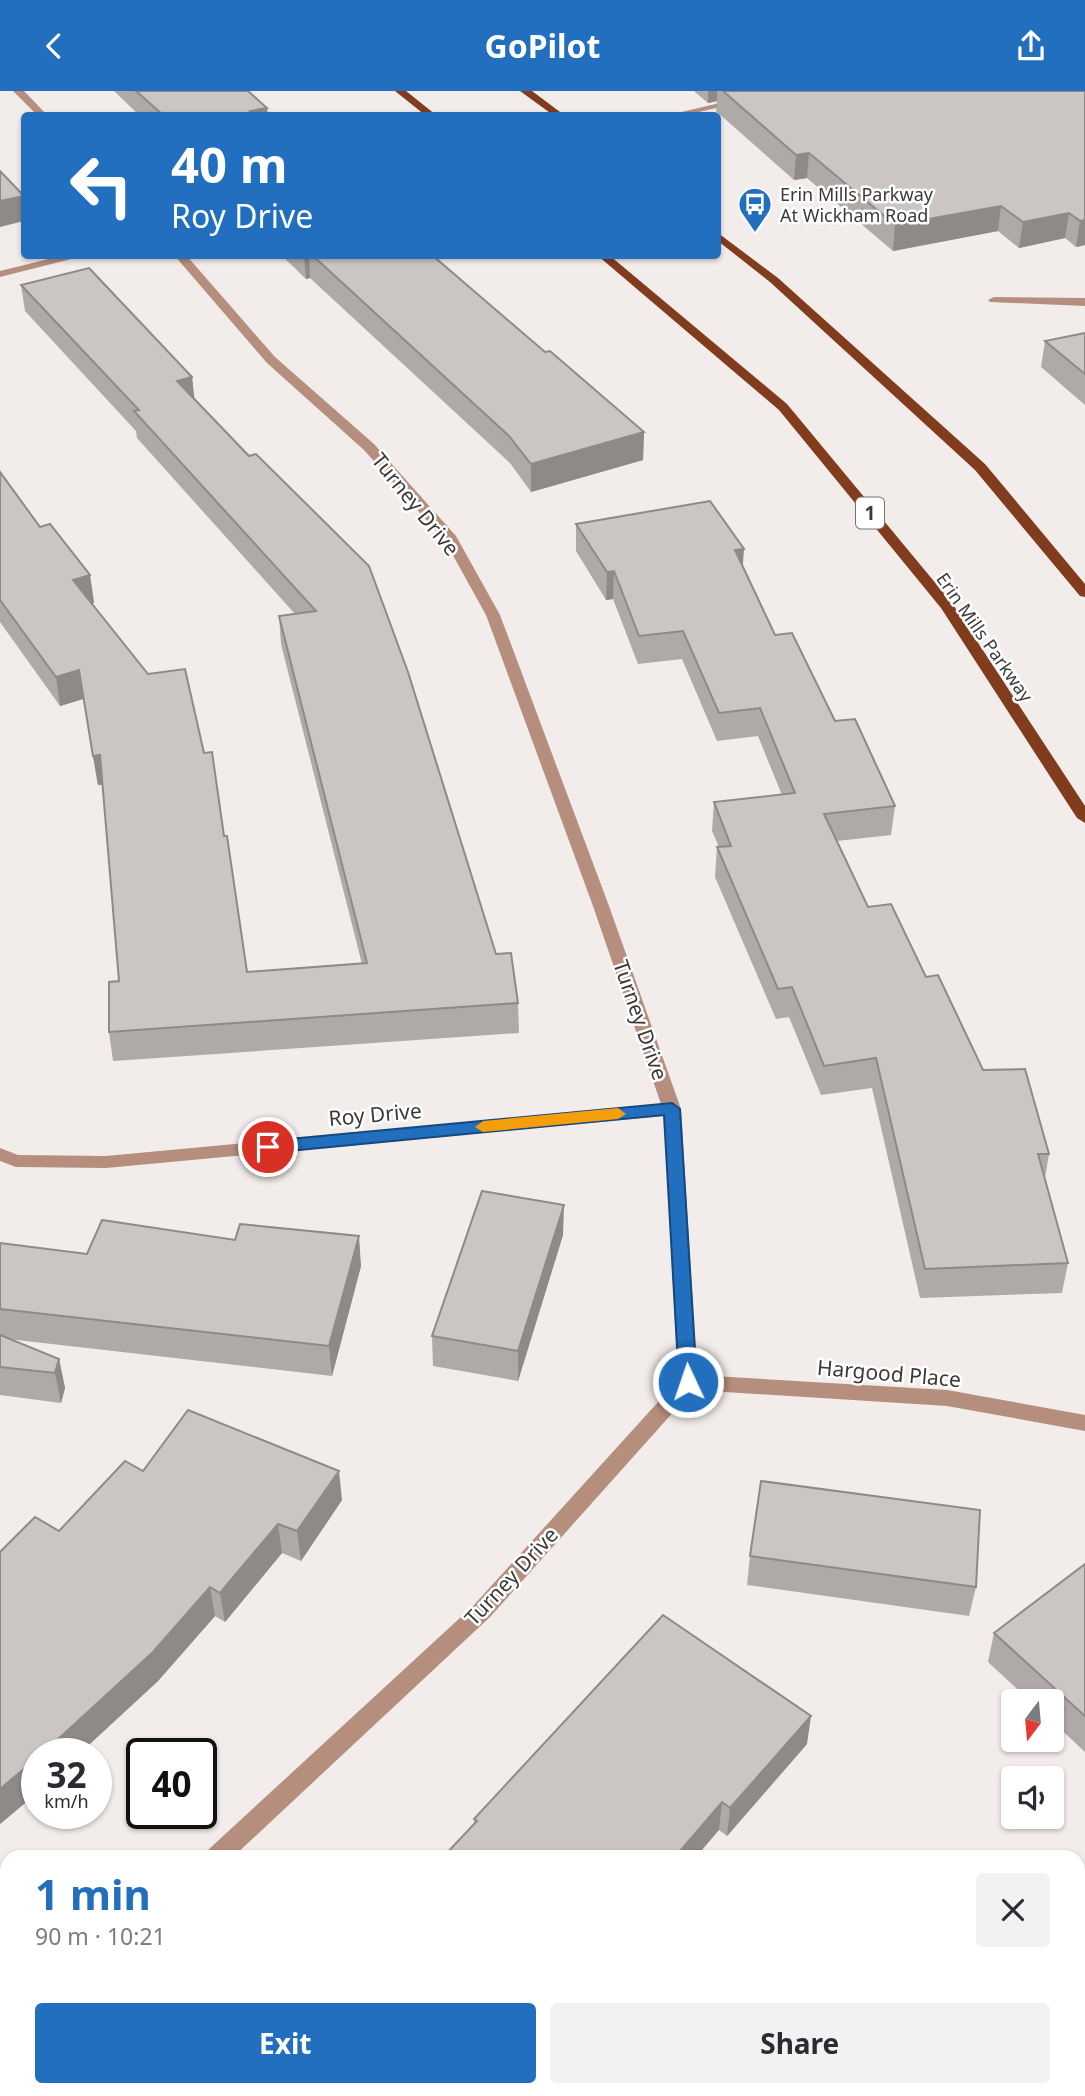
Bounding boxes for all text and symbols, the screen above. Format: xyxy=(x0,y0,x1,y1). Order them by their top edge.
text: GoPilot xyxy=(484,24,601,67)
icon: back xyxy=(35,27,73,65)
icon: share xyxy=(1012,27,1050,65)
text: 40 m xyxy=(171,131,288,197)
icon: left xyxy=(56,140,147,231)
place label: Erin Mills Parkway At Wickham Road xyxy=(780,182,934,227)
bus stop icon: Erin Mills Parkway At Wickham Road xyxy=(736,185,774,234)
text: Roy Drive xyxy=(171,194,313,237)
street label: Turney Drive xyxy=(366,447,466,561)
road number: 1 xyxy=(856,497,884,529)
street label: Erin Mills Parkway xyxy=(931,567,1039,707)
street label: Turney Drive xyxy=(607,956,675,1084)
street label: Roy Drive xyxy=(327,1096,423,1132)
pin xyxy=(238,1117,298,1177)
icon: arrive xyxy=(249,1128,287,1166)
position arrow xyxy=(651,1345,725,1419)
street label: Hargood Place xyxy=(816,1353,962,1393)
street label: Turney Drive xyxy=(458,1521,564,1631)
north arrow xyxy=(1001,1689,1064,1752)
map controls xyxy=(1001,1689,1064,1829)
speed limit sign: 40 xyxy=(126,1738,217,1829)
text: 32 xyxy=(46,1751,87,1798)
button: sound xyxy=(1001,1766,1064,1829)
text: km/h xyxy=(44,1789,89,1813)
text: 1 min xyxy=(35,1865,151,1922)
button: close xyxy=(976,1873,1050,1947)
text: 90 m · 10:21 xyxy=(35,1920,166,1952)
button: Exit xyxy=(35,2003,536,2083)
button: Share xyxy=(550,2003,1050,2083)

